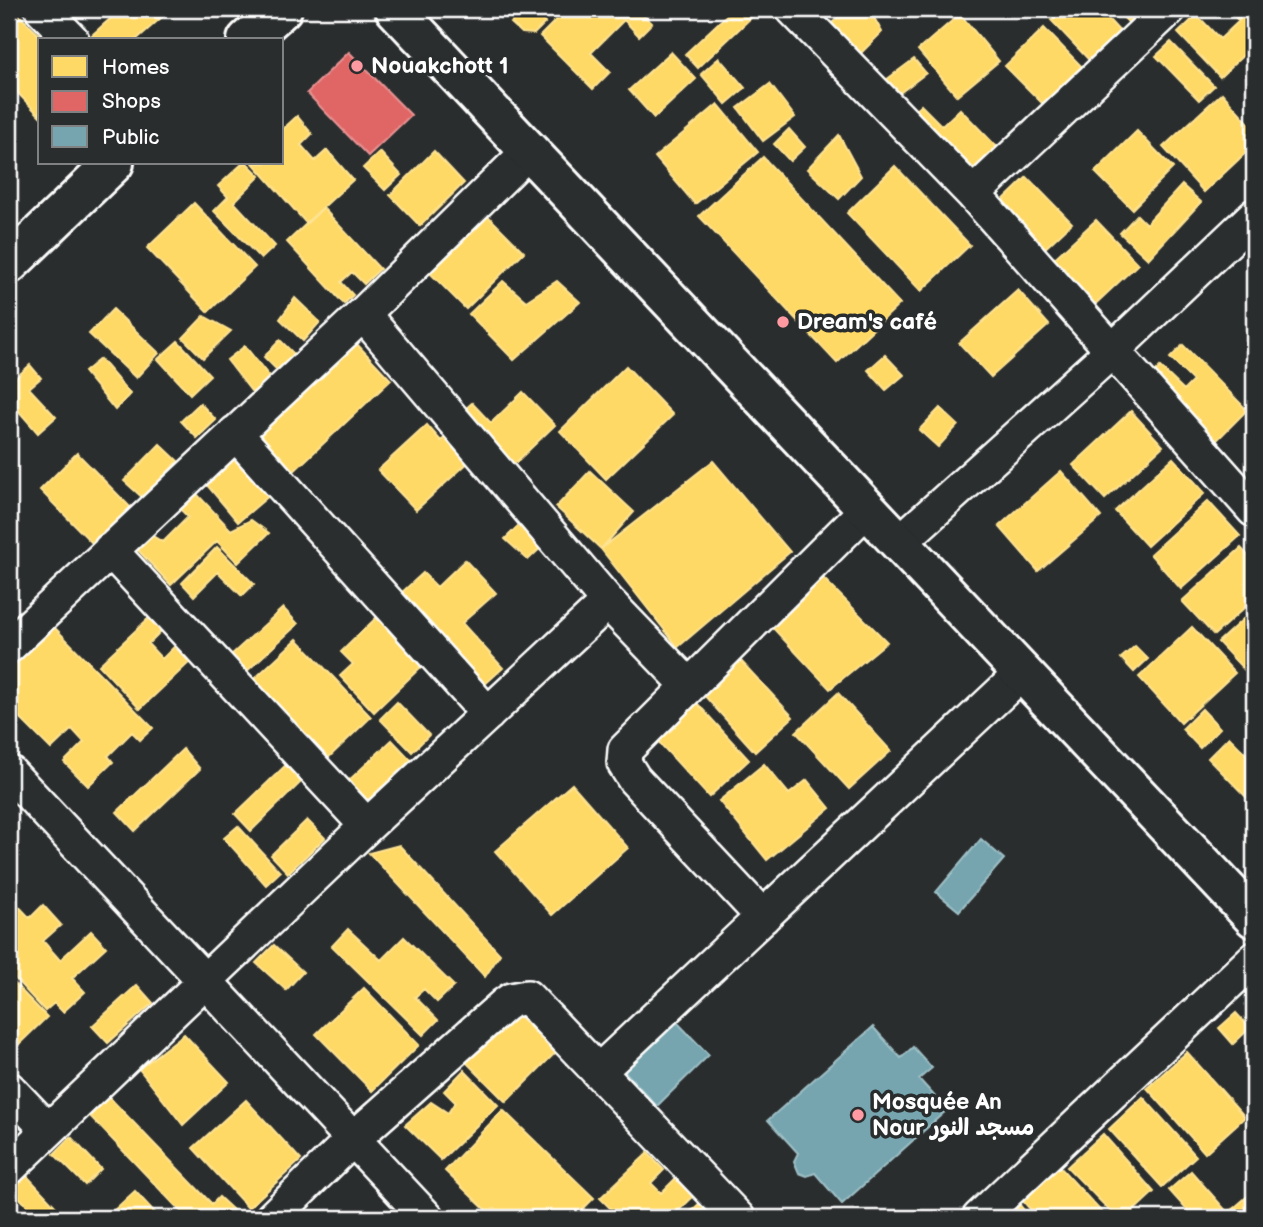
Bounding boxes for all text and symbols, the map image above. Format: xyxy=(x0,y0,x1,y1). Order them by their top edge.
legend xyxy=(38,38,284,164)
place label: Nouakchott 1 xyxy=(371,52,509,80)
text: Homes xyxy=(102,55,170,80)
marker: Nouakchott 1 xyxy=(349,58,365,74)
text: Shops xyxy=(102,89,161,114)
text: Public xyxy=(102,125,160,150)
place label: Dream's café xyxy=(797,308,937,336)
marker: Dream's café xyxy=(775,314,791,330)
place label: Mosquée An Nour مسجد النور xyxy=(872,1088,1034,1142)
marker: Mosquée An Nour مسجد النور xyxy=(850,1107,866,1123)

